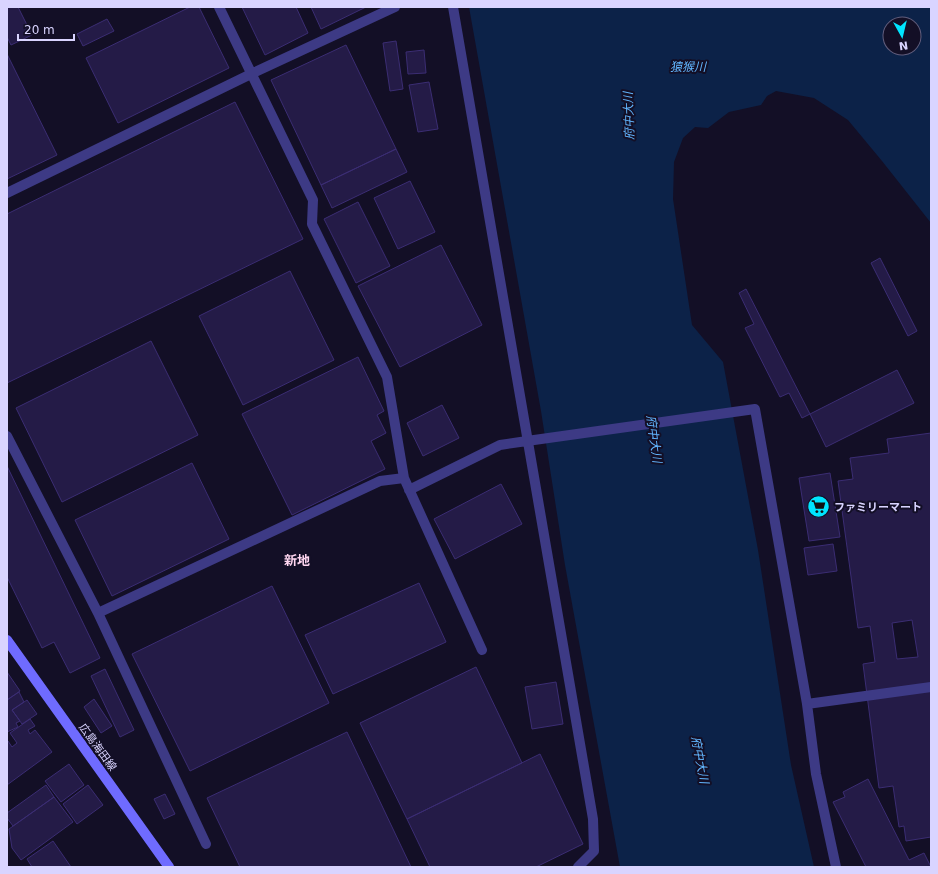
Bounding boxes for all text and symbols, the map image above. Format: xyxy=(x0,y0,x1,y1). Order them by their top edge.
scale bar xyxy=(18,16,74,42)
north arrow xyxy=(882,16,922,56)
text: 20 m xyxy=(24,23,55,37)
text: N xyxy=(898,38,909,52)
water label: 猿猴川 xyxy=(670,60,708,74)
water label: 府中大川 xyxy=(621,90,637,140)
water label: 府中大川 xyxy=(644,414,665,466)
supermarket icon: ファミリーマート xyxy=(806,494,832,520)
place label: ファミリーマート xyxy=(834,501,922,514)
district label: 新地 xyxy=(284,553,310,568)
street label: 広島海田線 xyxy=(76,721,119,773)
water label: 府中大川 xyxy=(689,735,712,787)

